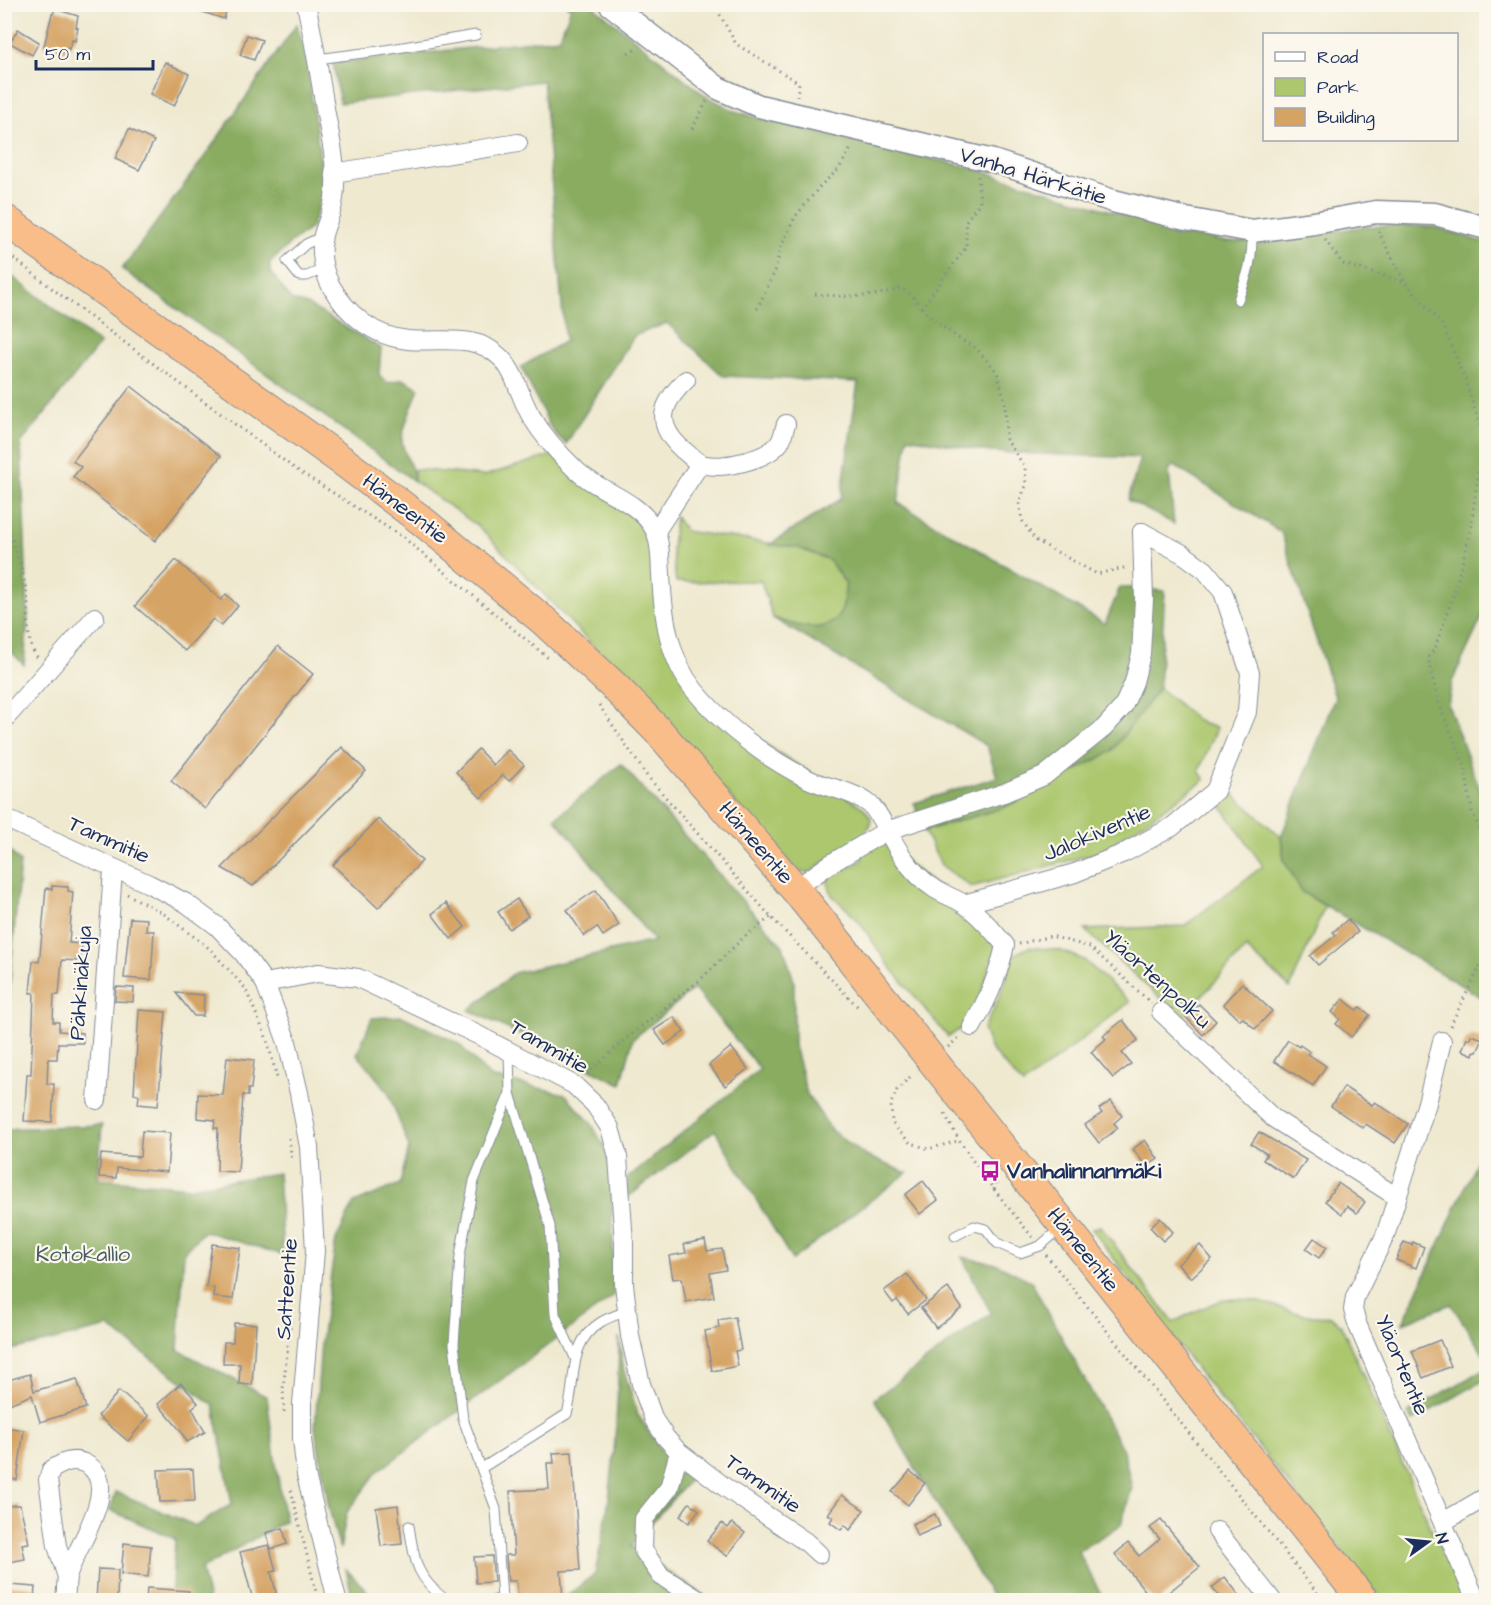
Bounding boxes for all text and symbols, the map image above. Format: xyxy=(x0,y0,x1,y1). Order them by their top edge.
scale bar xyxy=(36,33,153,71)
legend xyxy=(1263,33,1458,141)
text: 50 m xyxy=(45,42,90,67)
text: Road xyxy=(1317,45,1358,70)
text: Park xyxy=(1317,75,1359,100)
text: Building xyxy=(1317,105,1375,131)
street label: Vanha Härkätie xyxy=(956,139,1110,213)
street label: Hämeentie xyxy=(356,466,455,552)
street label: Hämeentie xyxy=(711,795,801,891)
street label: Jalokiventie xyxy=(1038,796,1156,870)
street label: Tammitie xyxy=(63,808,155,872)
street label: Yläortenpolku xyxy=(1096,922,1218,1036)
street label: Pähkinäkuja xyxy=(62,925,100,1041)
street label: Tammitie xyxy=(504,1012,594,1082)
place label: Vanhalinnanmäki xyxy=(1006,1156,1162,1187)
bus stop icon: Vanhalinnanmäki xyxy=(978,1159,1002,1183)
street label: Hämeentie xyxy=(1039,1201,1127,1299)
street label: Satteentie xyxy=(268,1237,306,1341)
park label: Kotokallio xyxy=(36,1239,131,1270)
street label: Yläortentie xyxy=(1367,1310,1437,1420)
street label: Tammitie xyxy=(719,1446,807,1522)
north arrow xyxy=(1398,1512,1458,1572)
text: N xyxy=(1430,1531,1453,1546)

